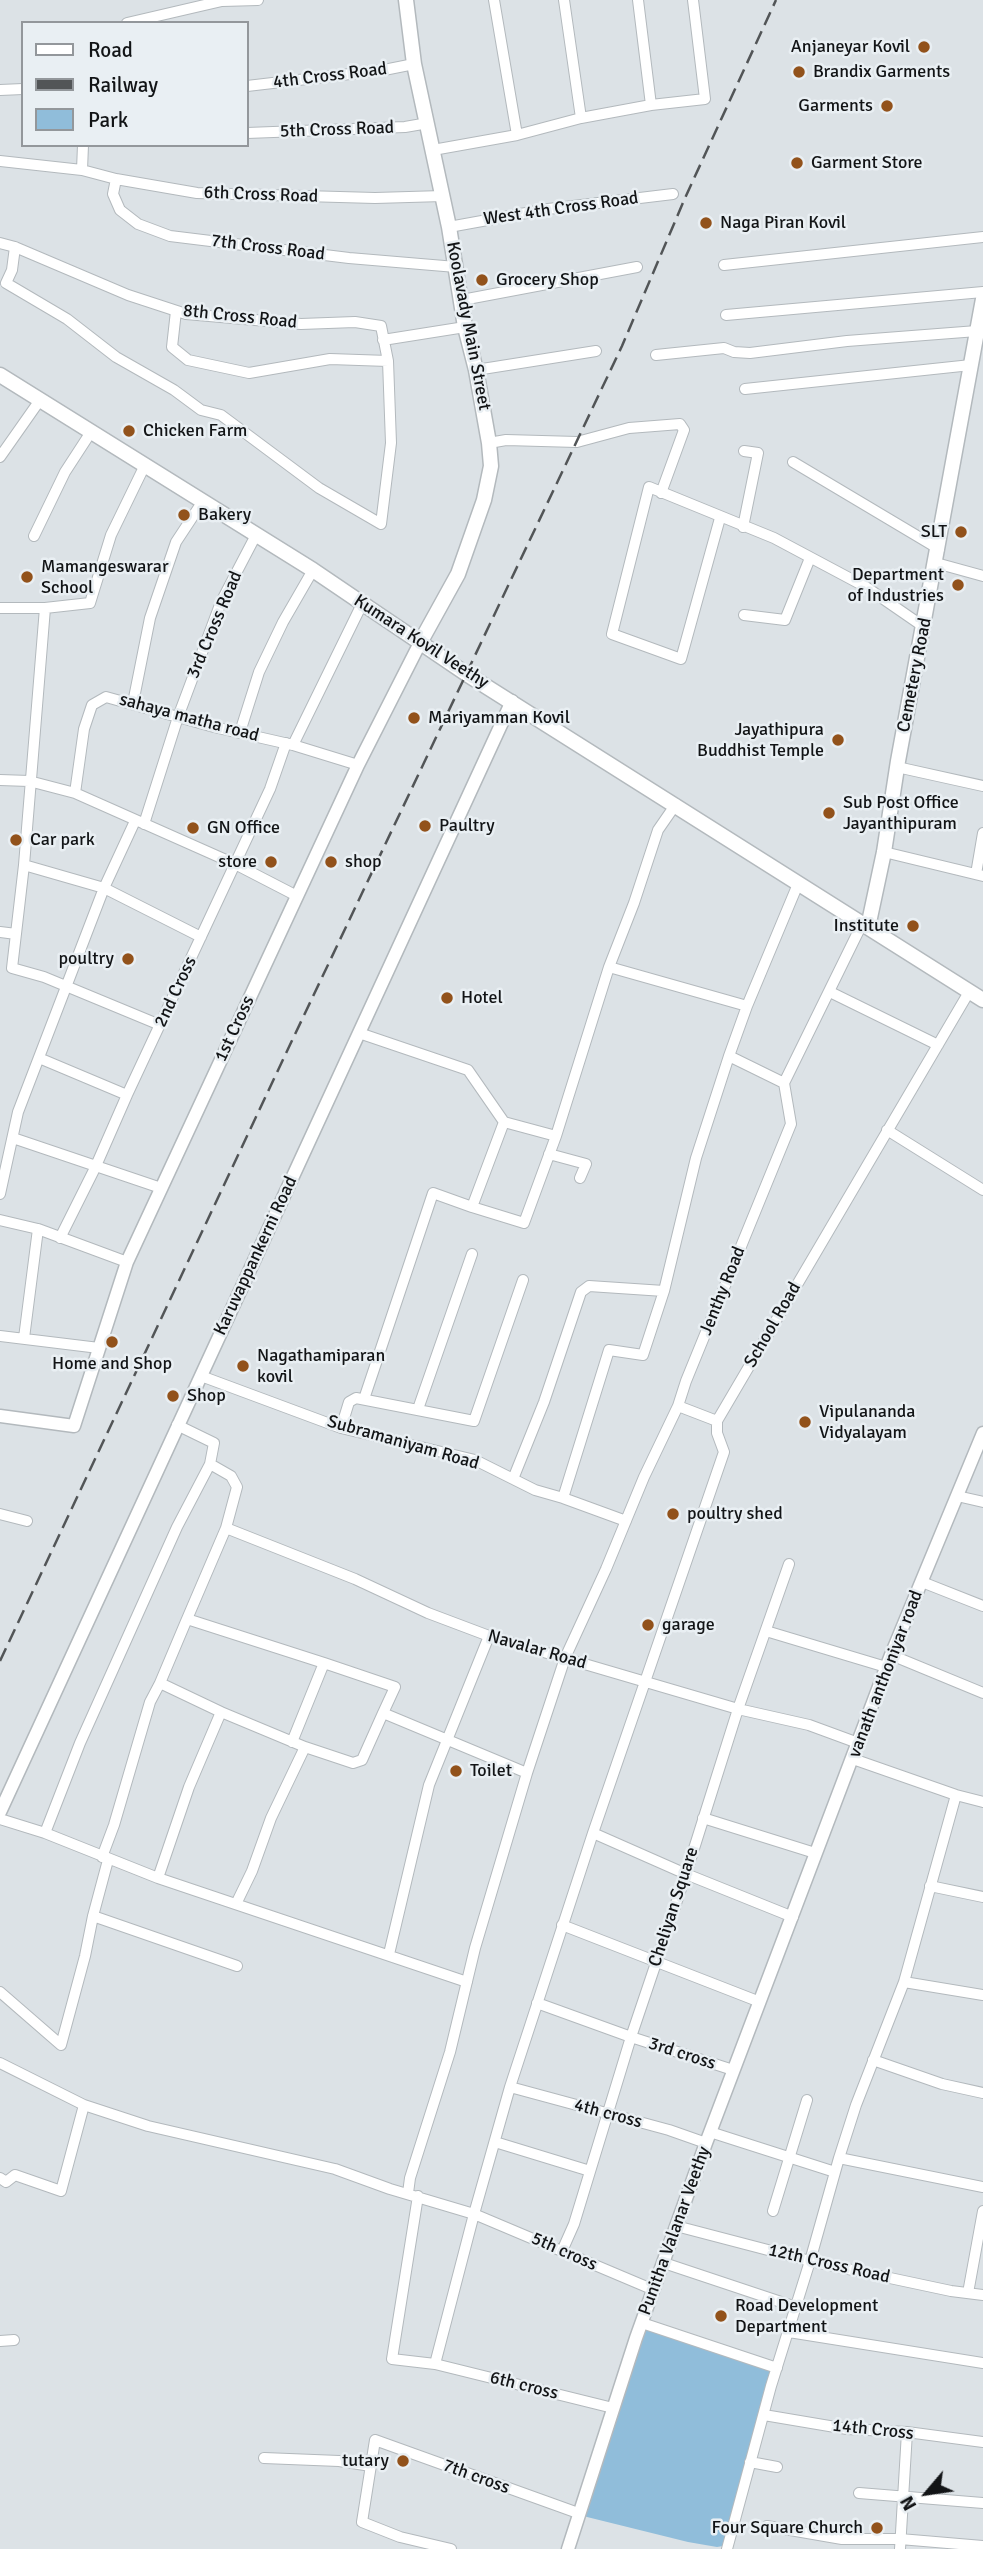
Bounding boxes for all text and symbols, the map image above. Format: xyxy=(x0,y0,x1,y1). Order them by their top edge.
legend xyxy=(21,21,248,147)
place label: Anjaneyar Kovil xyxy=(791,36,910,58)
text: Road xyxy=(88,37,133,63)
marker: Anjaneyar Kovil xyxy=(916,39,932,55)
street label: 4th Cross Road xyxy=(272,58,388,94)
place label: Brandix Garments xyxy=(813,61,950,83)
marker: Brandix Garments xyxy=(791,64,807,80)
text: Railway xyxy=(88,72,158,98)
place label: Garments xyxy=(798,95,873,117)
marker: Garments xyxy=(879,98,895,114)
text: Park xyxy=(88,107,128,133)
street label: 5th Cross Road xyxy=(279,117,395,143)
place label: Garment Store xyxy=(811,152,923,174)
marker: Garment Store xyxy=(789,155,805,171)
street label: 6th Cross Road xyxy=(203,182,319,208)
street label: West 4th Cross Road xyxy=(482,187,640,231)
place label: Naga Piran Kovil xyxy=(720,212,846,234)
marker: Naga Piran Kovil xyxy=(698,215,714,231)
street label: 7th Cross Road xyxy=(210,230,326,266)
street label: Koolavady Main Street xyxy=(441,240,495,412)
place label: Grocery Shop xyxy=(496,269,599,291)
marker: Grocery Shop xyxy=(474,272,490,288)
street label: 8th Cross Road xyxy=(182,300,298,334)
place label: Chicken Farm xyxy=(143,420,247,442)
marker: Chicken Farm xyxy=(121,423,137,439)
place label: Bakery xyxy=(198,504,251,526)
marker: Bakery xyxy=(176,507,192,523)
place label: SLT xyxy=(921,521,947,543)
marker: SLT xyxy=(953,524,969,540)
place label: Mamangeswarar School xyxy=(41,556,169,598)
place label: Department of Industries xyxy=(847,564,944,606)
street label: 3rd Cross Road xyxy=(183,568,247,682)
marker: Mamangeswarar School xyxy=(19,569,35,585)
marker: Department of Industries xyxy=(950,577,966,593)
street label: Kumara Kovil Veethy xyxy=(349,590,493,694)
street label: Cemetery Road xyxy=(893,616,937,734)
street label: sahaya matha road xyxy=(117,689,261,747)
place label: Mariyamman Kovil xyxy=(428,707,570,729)
marker: Mariyamman Kovil xyxy=(406,710,422,726)
place label: Jayathipura Buddhist Temple xyxy=(697,719,824,762)
marker: Jayathipura Buddhist Temple xyxy=(830,732,846,748)
place label: Sub Post Office Jayanthipuram xyxy=(843,792,959,834)
marker: Sub Post Office Jayanthipuram xyxy=(821,805,837,821)
place label: Paultry xyxy=(439,815,495,837)
place label: GN Office xyxy=(207,817,280,839)
marker: Paultry xyxy=(417,818,433,834)
marker: GN Office xyxy=(185,820,201,836)
place label: Car park xyxy=(30,829,95,851)
marker: Car park xyxy=(8,832,24,848)
place label: store xyxy=(218,851,257,873)
place label: shop xyxy=(345,851,382,873)
marker: store xyxy=(263,854,279,870)
marker: shop xyxy=(323,854,339,870)
place label: Institute xyxy=(834,915,899,937)
marker: Institute xyxy=(905,918,921,934)
place label: poultry xyxy=(58,948,114,970)
marker: poultry xyxy=(120,951,136,967)
street label: 2nd Cross xyxy=(150,953,202,1031)
place label: Hotel xyxy=(461,987,503,1009)
marker: Hotel xyxy=(439,990,455,1006)
street label: 1st Cross xyxy=(210,993,260,1065)
street label: Karuvappankerni Road xyxy=(210,1173,302,1339)
street label: Jenthy Road xyxy=(695,1244,751,1338)
street label: School Road xyxy=(740,1279,806,1371)
marker: Home and Shop xyxy=(104,1334,120,1350)
place label: Nagathamiparan kovil xyxy=(257,1345,385,1388)
place label: Home and Shop xyxy=(52,1353,172,1375)
marker: Nagathamiparan kovil xyxy=(235,1358,251,1374)
place label: Shop xyxy=(187,1385,226,1407)
marker: Shop xyxy=(165,1388,181,1404)
place label: Vipulananda Vidyalayam xyxy=(819,1401,915,1444)
street label: Subramaniyam Road xyxy=(325,1411,481,1475)
marker: Vipulananda Vidyalayam xyxy=(797,1414,813,1430)
place label: poultry shed xyxy=(687,1503,783,1525)
marker: poultry shed xyxy=(665,1506,681,1522)
street label: vanath anthoniyar road xyxy=(844,1587,928,1761)
place label: garage xyxy=(662,1614,715,1636)
marker: garage xyxy=(640,1617,656,1633)
street label: Navalar Road xyxy=(485,1626,589,1674)
place label: Toilet xyxy=(470,1760,512,1782)
marker: Toilet xyxy=(448,1763,464,1779)
street label: Cheliyan Square xyxy=(644,1844,704,1970)
street label: 3rd cross xyxy=(646,2033,718,2075)
street label: 4th cross xyxy=(572,2095,644,2133)
street label: Punitha Valanar Veethy xyxy=(634,2144,716,2318)
street label: 5th cross xyxy=(528,2228,600,2276)
street label: 12th Cross Road xyxy=(766,2239,892,2289)
place label: Road Development Department xyxy=(735,2295,878,2338)
marker: Road Development Department xyxy=(713,2308,729,2324)
street label: 6th cross xyxy=(488,2367,560,2405)
street label: 14th Cross xyxy=(831,2415,915,2445)
place label: tutary xyxy=(342,2450,389,2472)
marker: tutary xyxy=(395,2453,411,2469)
street label: 7th cross xyxy=(440,2455,512,2499)
north arrow xyxy=(892,2458,962,2528)
text: N xyxy=(895,2492,922,2515)
place label: Four Square Church xyxy=(712,2517,863,2539)
marker: Four Square Church xyxy=(869,2520,885,2536)

